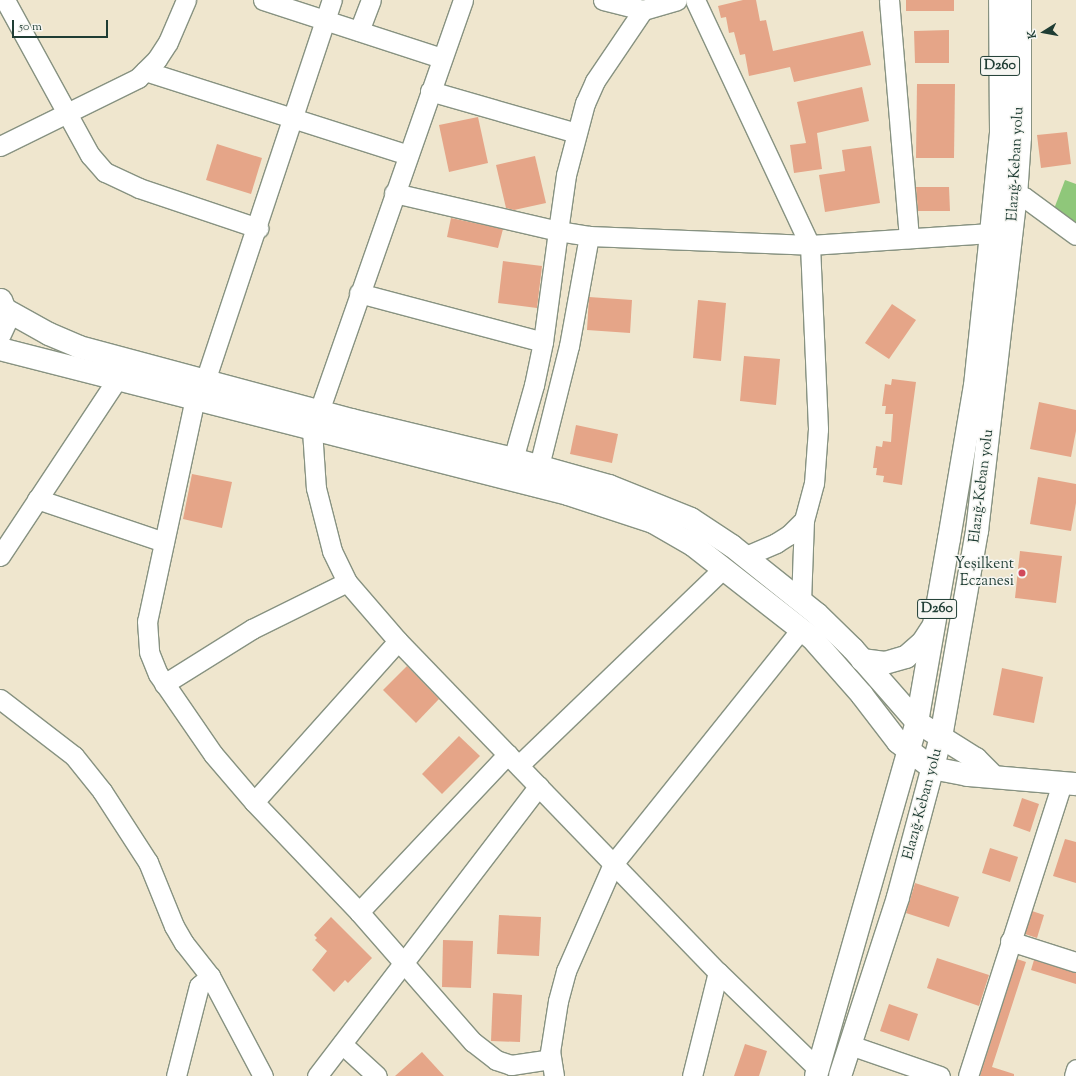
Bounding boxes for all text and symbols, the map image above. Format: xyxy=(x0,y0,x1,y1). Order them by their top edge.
scale bar xyxy=(14,12,110,38)
north arrow xyxy=(1024,12,1064,52)
text: 50 m xyxy=(19,18,42,36)
text: K xyxy=(1024,29,1041,40)
road number: D260 xyxy=(980,54,1020,78)
street label: Elazığ-Keban yolu xyxy=(1004,106,1028,222)
street label: Elazığ-Keban yolu xyxy=(966,428,998,544)
place label: Yeşilkent Eczanesi xyxy=(955,555,1014,590)
marker: Yeşilkent Eczanesi xyxy=(1017,568,1027,578)
road number: D260 xyxy=(917,597,957,621)
street label: Elazığ-Keban yolu xyxy=(899,746,947,862)

